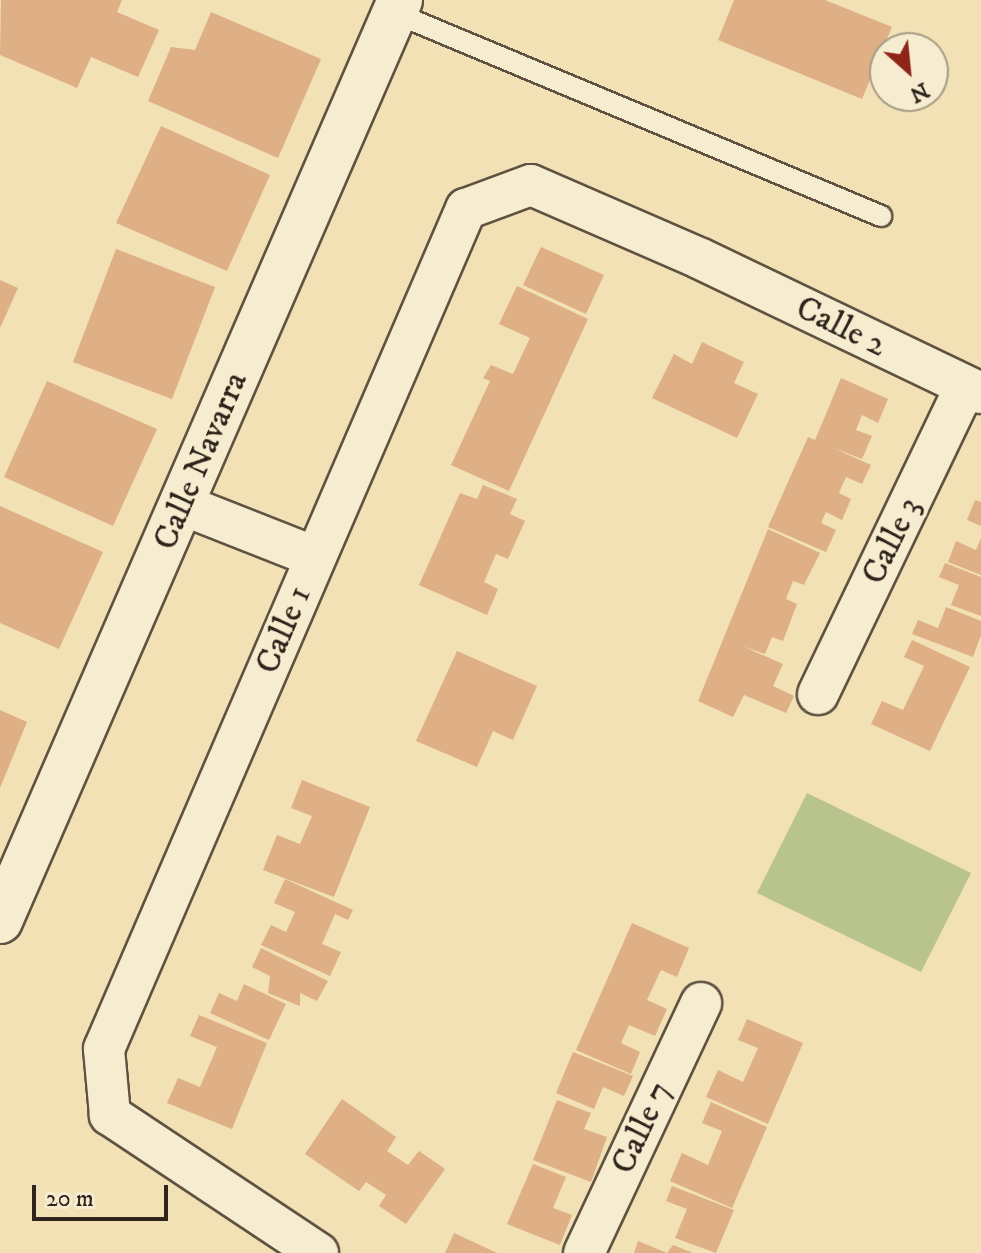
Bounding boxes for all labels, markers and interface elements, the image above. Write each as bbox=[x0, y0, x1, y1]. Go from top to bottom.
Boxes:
north arrow bbox=[869, 32, 949, 112]
text: N bbox=[905, 76, 933, 108]
street label: Calle 2 bbox=[789, 288, 893, 366]
street label: Calle Navarra bbox=[145, 366, 257, 556]
street label: Calle 3 bbox=[854, 491, 930, 591]
street label: Calle 1 bbox=[247, 580, 321, 680]
street label: Calle 7 bbox=[603, 1076, 681, 1180]
scale bar bbox=[36, 1169, 172, 1219]
text: 20 m bbox=[46, 1184, 94, 1214]

